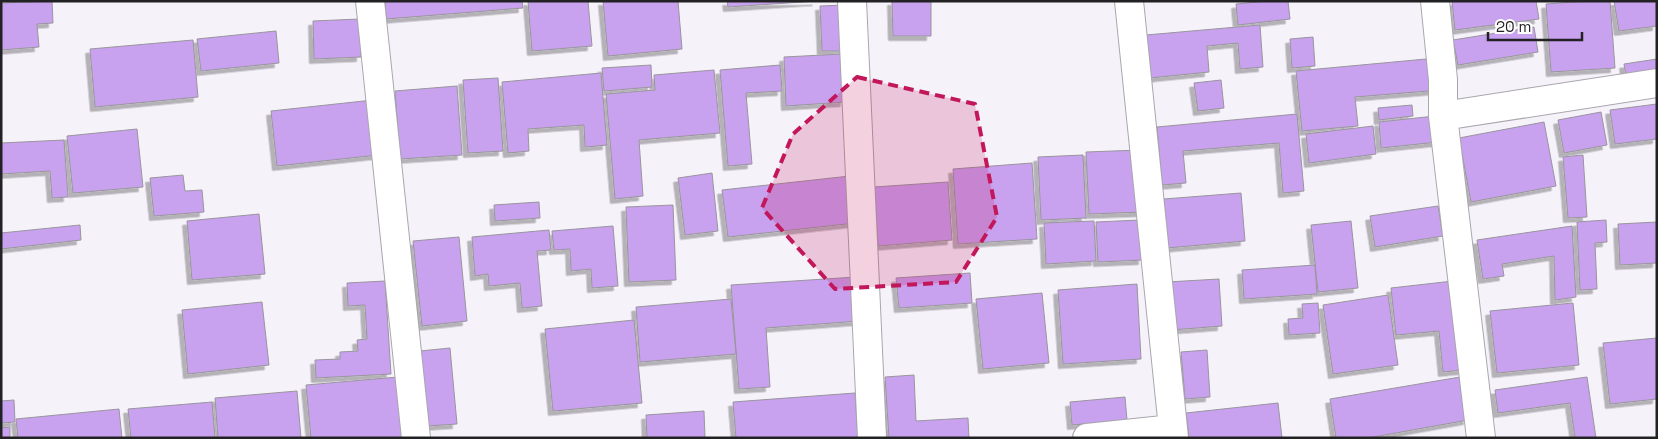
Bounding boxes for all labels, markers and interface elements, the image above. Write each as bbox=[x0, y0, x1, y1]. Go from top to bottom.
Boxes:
scale bar bbox=[1488, 10, 1582, 42]
text: 20 m bbox=[1496, 17, 1531, 36]

